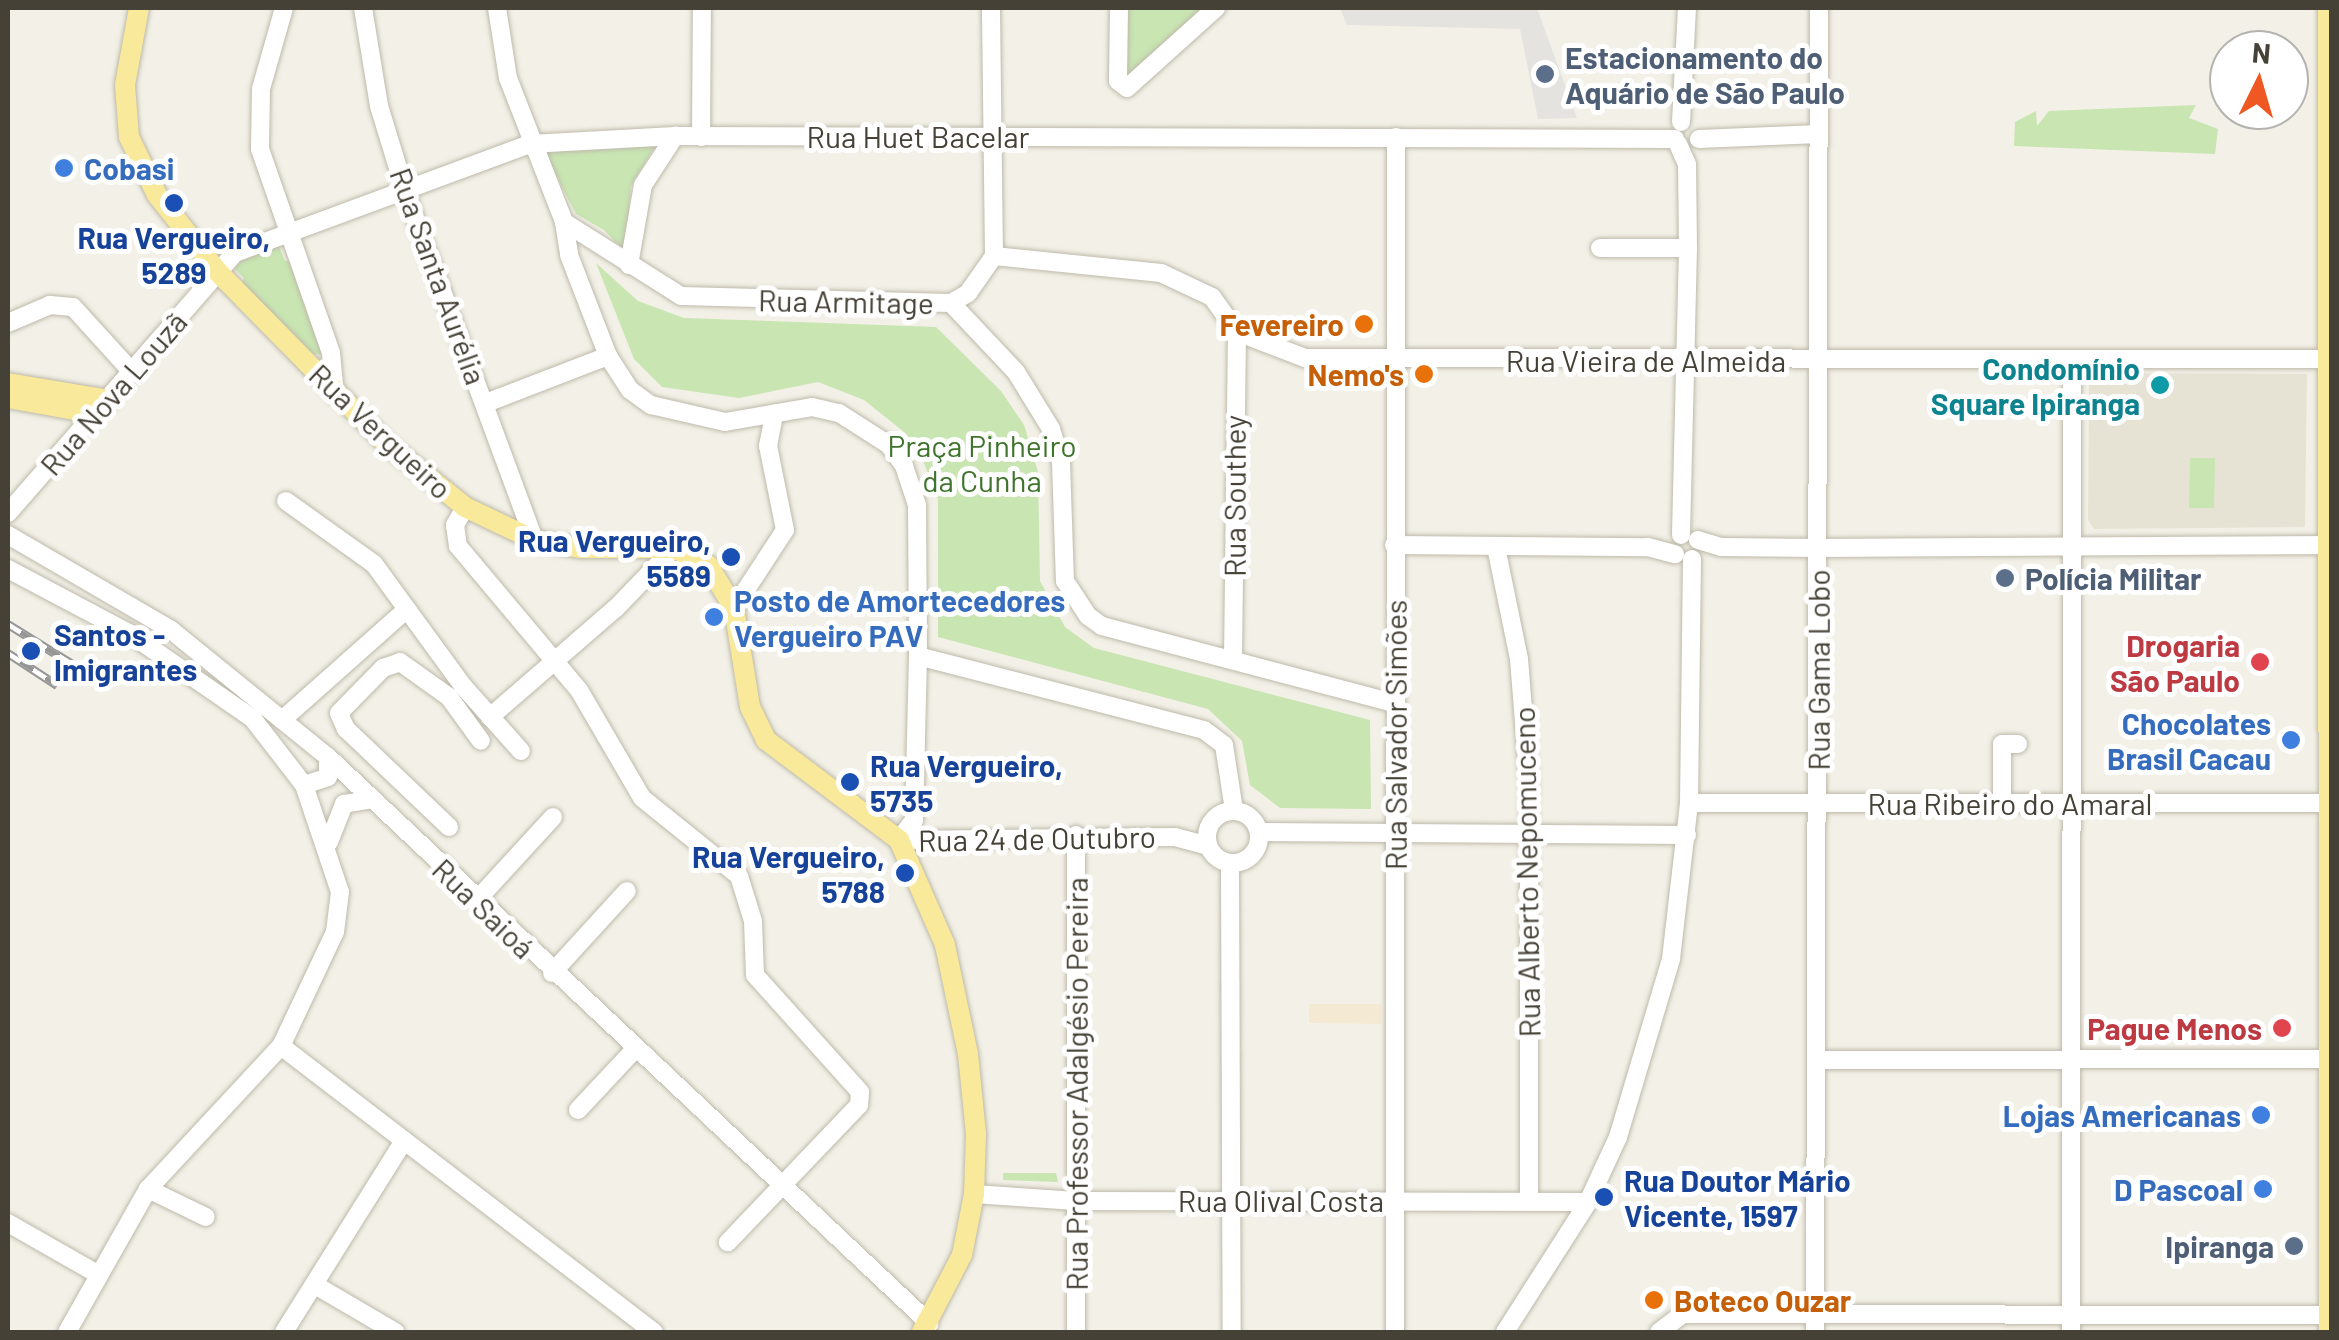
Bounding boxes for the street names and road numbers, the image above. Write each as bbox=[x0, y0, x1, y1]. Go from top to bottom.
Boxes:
street label: Rua Huet Bacelar bbox=[807, 118, 1029, 154]
street label: Rua Santa Aurélia bbox=[383, 163, 495, 389]
street label: Rua Armitage bbox=[758, 281, 934, 321]
street label: Rua Nova Louzã bbox=[32, 304, 194, 482]
street label: Rua Vieira de Almeida bbox=[1506, 342, 1786, 378]
street label: Rua Vergueiro bbox=[302, 356, 460, 506]
street label: Rua Southey bbox=[1216, 415, 1252, 577]
street label: Rua Gama Lobo bbox=[1800, 569, 1836, 771]
street label: Rua Salvador Simões bbox=[1377, 600, 1413, 870]
street label: Rua Alberto Nepomuceno bbox=[1505, 706, 1547, 1038]
street label: Rua Ribeiro do Amaral bbox=[1868, 785, 2152, 821]
street label: Rua 24 de Outubro bbox=[918, 818, 1156, 858]
street label: Rua Saioá bbox=[426, 851, 542, 965]
street label: Rua Professor Adalgésio Pereira bbox=[1058, 877, 1094, 1291]
street label: Rua Olival Costa bbox=[1178, 1182, 1384, 1218]

